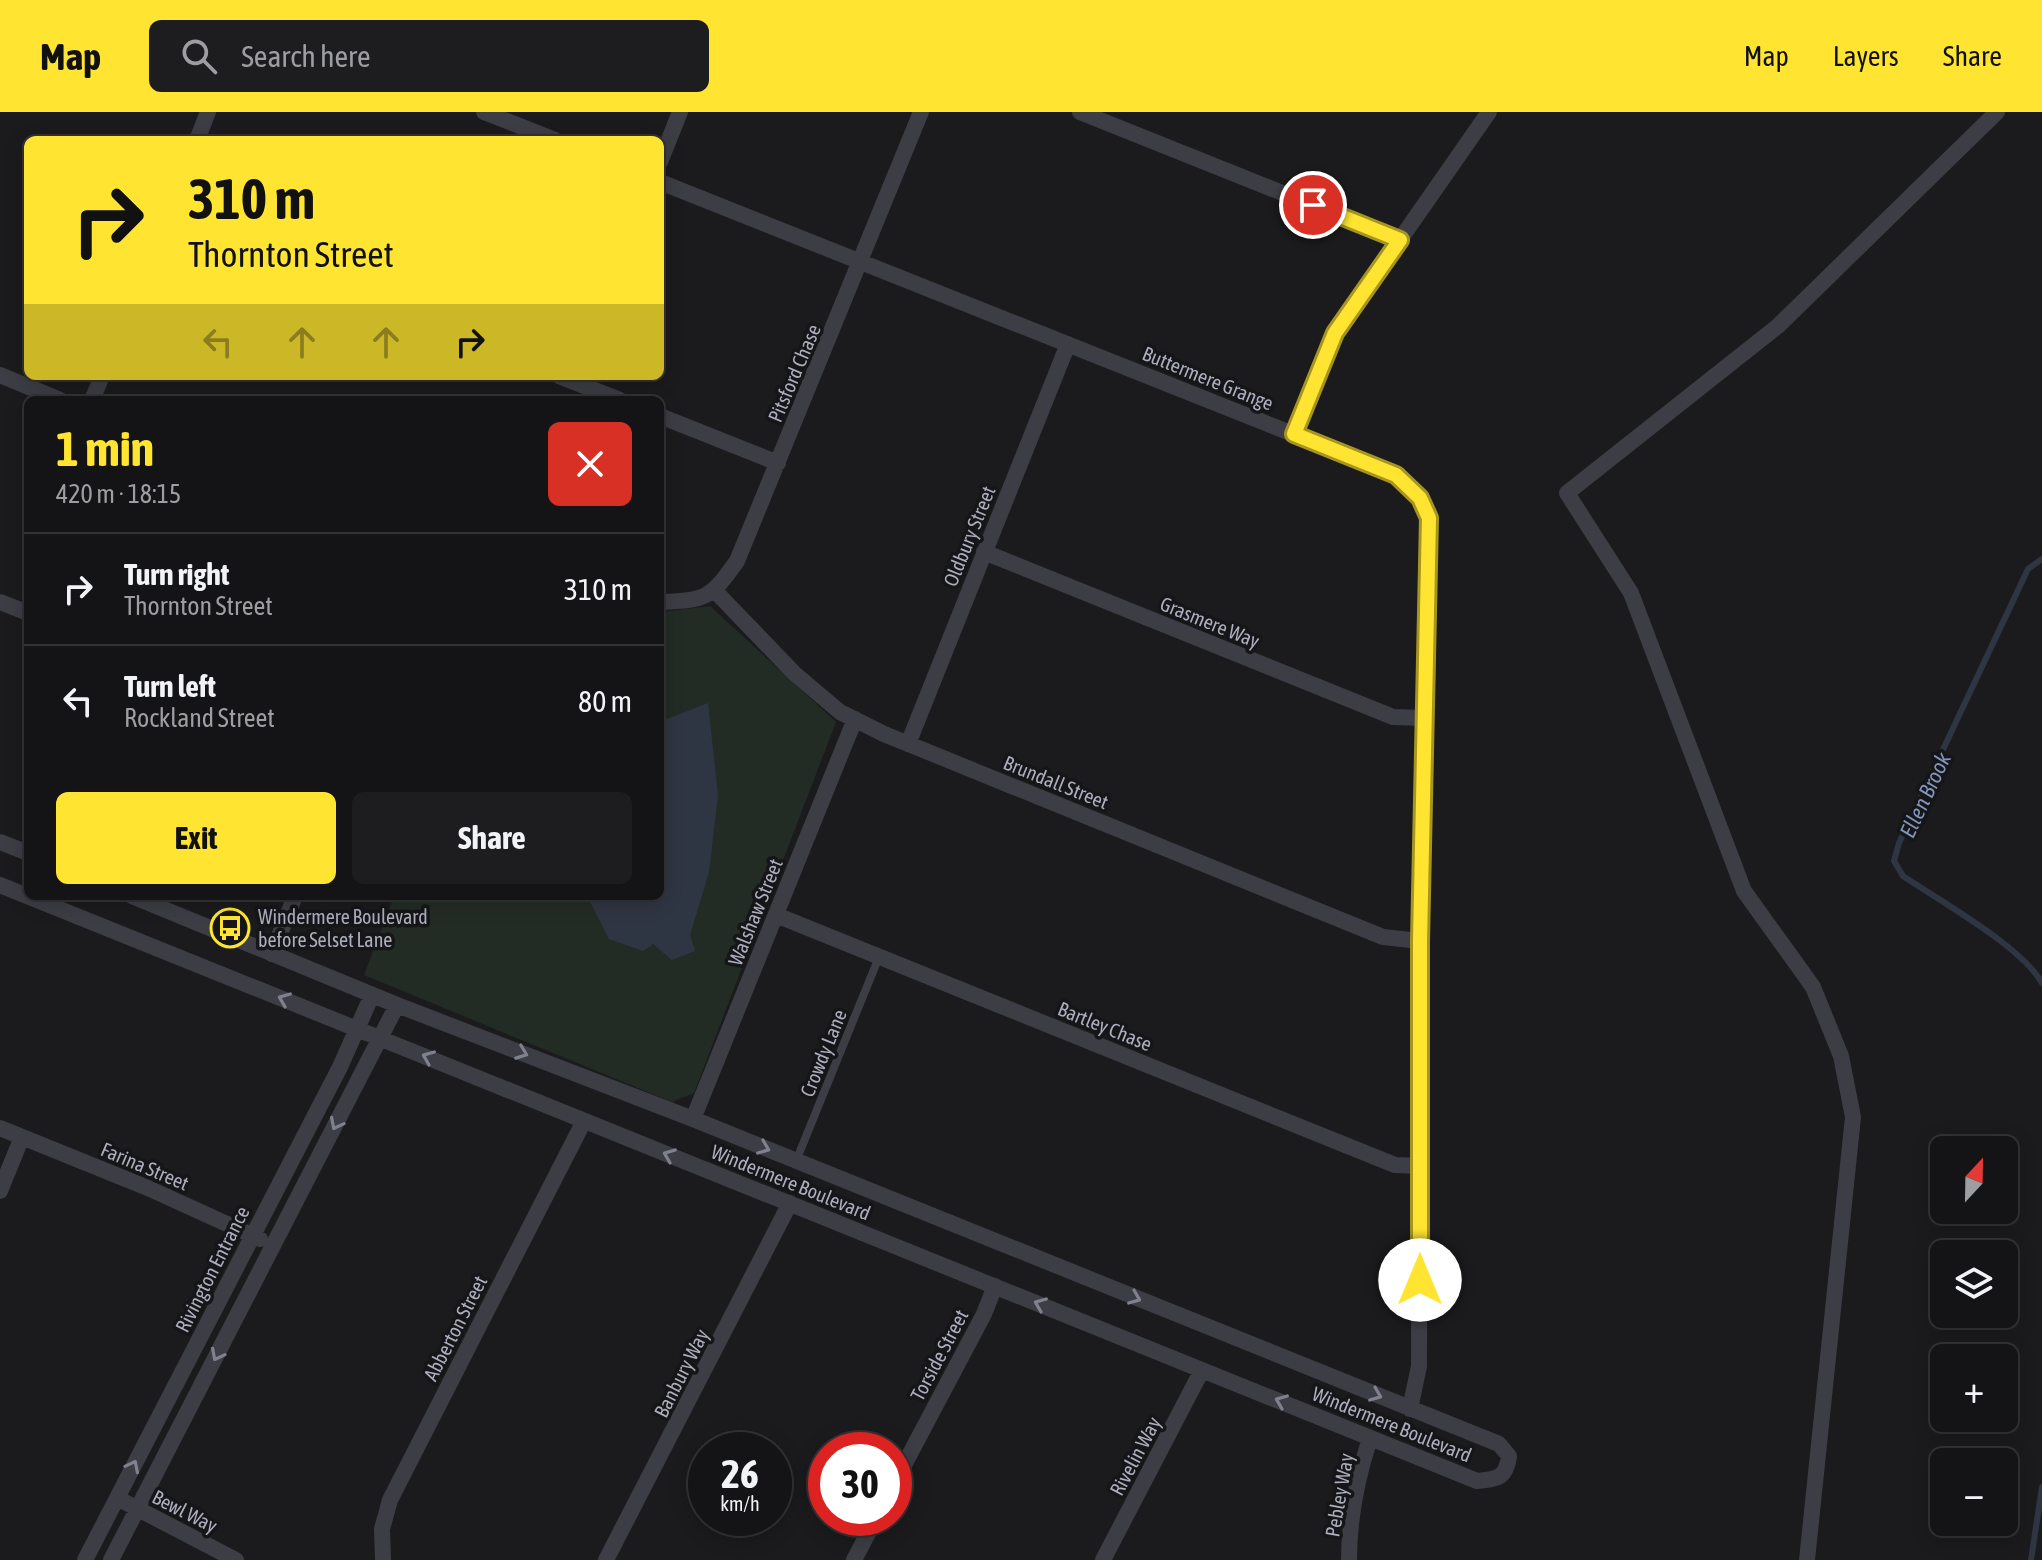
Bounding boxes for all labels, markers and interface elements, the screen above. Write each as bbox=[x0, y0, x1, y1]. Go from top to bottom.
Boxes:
search box bbox=[149, 20, 709, 92]
icon: search bbox=[177, 34, 221, 78]
text: Map bbox=[40, 35, 101, 78]
text: Search here bbox=[241, 39, 371, 73]
text: Map bbox=[1744, 40, 1789, 72]
text: Layers bbox=[1833, 40, 1899, 72]
text: Share bbox=[1943, 40, 2002, 72]
text: 310 m bbox=[188, 167, 315, 231]
icon: right bbox=[56, 168, 160, 272]
pin bbox=[1279, 171, 1347, 239]
icon: arrive bbox=[1291, 183, 1335, 227]
text: Thornton Street bbox=[188, 233, 394, 275]
icon: left bbox=[196, 320, 240, 364]
icon: ahead bbox=[280, 320, 324, 364]
icon: ahead bbox=[364, 320, 408, 364]
icon: right bbox=[448, 320, 492, 364]
street label: Pitsford Chase bbox=[763, 321, 825, 425]
street label: Buttermere Grange bbox=[1139, 341, 1277, 415]
text: 1 min bbox=[56, 421, 154, 476]
button: close bbox=[548, 422, 632, 506]
text: 420 m · 18:15 bbox=[56, 479, 181, 509]
street label: Oldbury Street bbox=[938, 482, 1000, 590]
text: Turn right bbox=[124, 557, 230, 591]
icon: right bbox=[56, 567, 100, 611]
text: 310 m bbox=[564, 572, 632, 606]
text: Thornton Street bbox=[124, 591, 273, 621]
street label: Grasmere Way bbox=[1157, 592, 1263, 652]
text: Turn left bbox=[124, 669, 216, 703]
icon: left bbox=[56, 679, 100, 723]
text: 80 m bbox=[578, 684, 632, 718]
text: Rockland Street bbox=[124, 703, 275, 733]
water label: Ellen Brook bbox=[1894, 748, 1956, 842]
street label: Brundall Street bbox=[1000, 751, 1112, 813]
button: Exit bbox=[56, 792, 336, 884]
button: Share bbox=[352, 792, 632, 884]
street label: Walshaw Street bbox=[723, 855, 787, 969]
place label: Windermere Boulevard before Selset Lane bbox=[258, 905, 428, 951]
bus stop icon: Windermere Boulevard before Selset Lane bbox=[209, 907, 251, 949]
one-way arrow bbox=[278, 993, 292, 1009]
street label: Bartley Chase bbox=[1055, 997, 1155, 1055]
street label: Crowdy Lane bbox=[795, 1006, 851, 1100]
one-way arrow bbox=[514, 1043, 528, 1060]
one-way arrow bbox=[422, 1051, 436, 1067]
one-way arrow bbox=[331, 1116, 346, 1131]
north arrow bbox=[1930, 1136, 2018, 1224]
map controls bbox=[1930, 1136, 2018, 1536]
street label: Farina Street bbox=[98, 1137, 193, 1195]
one-way arrow bbox=[756, 1138, 770, 1155]
street label: Windermere Boulevard bbox=[708, 1140, 874, 1224]
one-way arrow bbox=[663, 1148, 677, 1164]
street label: Rivington Entrance bbox=[170, 1202, 254, 1336]
position arrow bbox=[1378, 1238, 1462, 1322]
button: layers bbox=[1930, 1240, 2018, 1328]
street label: Abberton Street bbox=[419, 1271, 491, 1384]
one-way arrow bbox=[1127, 1288, 1141, 1304]
one-way arrow bbox=[1034, 1297, 1048, 1314]
street label: Torside Street bbox=[905, 1305, 973, 1404]
street label: Banbury Way bbox=[649, 1325, 713, 1421]
button: + bbox=[1930, 1344, 2018, 1432]
one-way arrow bbox=[211, 1347, 226, 1361]
street label: Windermere Boulevard bbox=[1309, 1382, 1475, 1466]
one-way arrow bbox=[1368, 1385, 1382, 1402]
one-way arrow bbox=[1275, 1395, 1289, 1411]
street label: Rivelin Way bbox=[1105, 1413, 1165, 1499]
speed limit sign: 30 bbox=[808, 1432, 912, 1536]
button: − bbox=[1930, 1448, 2018, 1536]
text: 26 bbox=[721, 1451, 759, 1496]
street label: Pebley Way bbox=[1320, 1451, 1358, 1539]
one-way arrow bbox=[124, 1459, 139, 1474]
street label: Bewl Way bbox=[149, 1485, 221, 1537]
text: km/h bbox=[720, 1492, 760, 1515]

